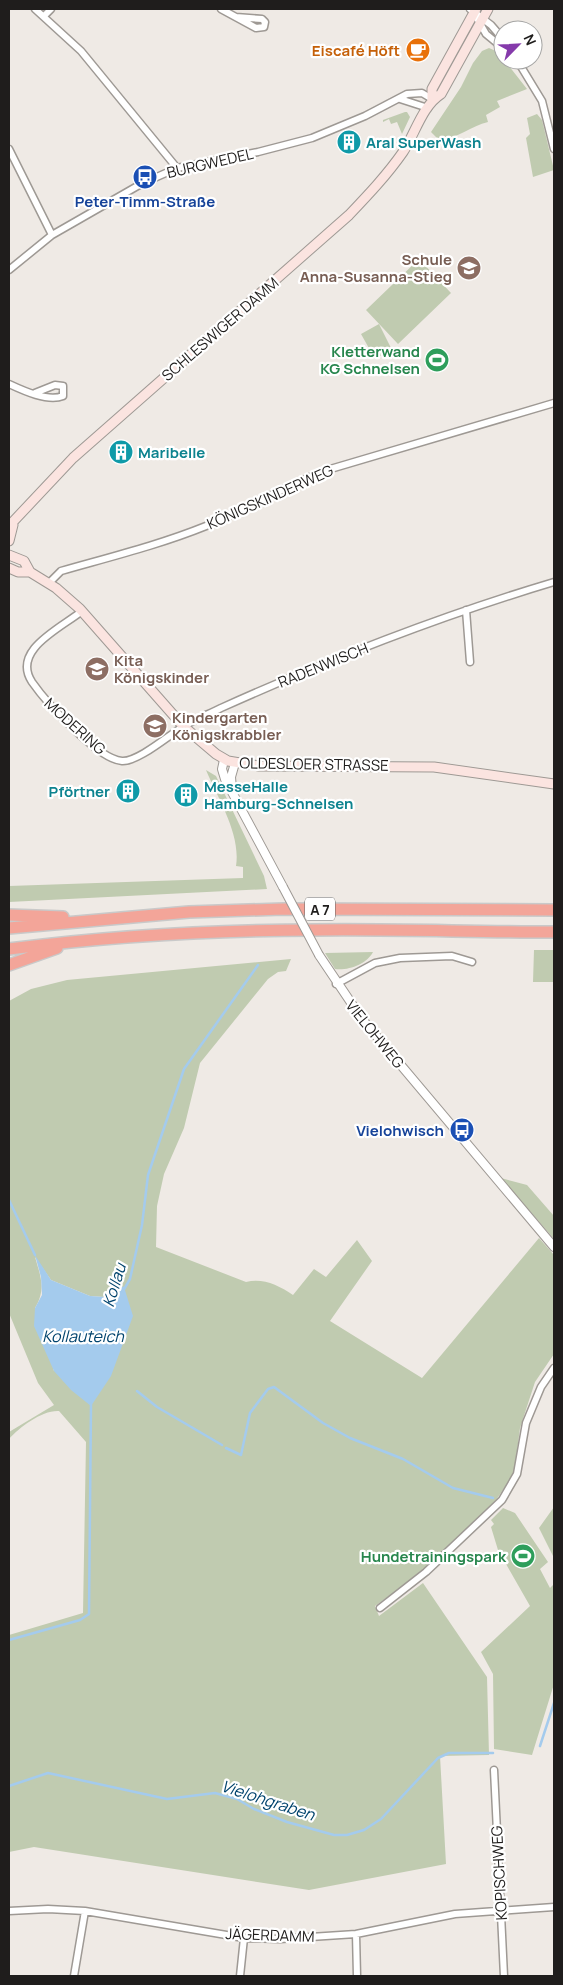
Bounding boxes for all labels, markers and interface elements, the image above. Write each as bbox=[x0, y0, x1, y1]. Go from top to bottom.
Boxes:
north arrow bbox=[493, 20, 543, 70]
text: N bbox=[520, 31, 541, 48]
cafe icon: Eiscafé Höft bbox=[405, 37, 431, 63]
place label: Eiscafé Höft bbox=[312, 40, 400, 61]
building icon: Aral SuperWash bbox=[336, 129, 362, 155]
place label: Aral SuperWash bbox=[366, 132, 481, 153]
street label: BURGWEDEL bbox=[165, 143, 256, 183]
bus stop icon: Peter-Timm-Straße bbox=[132, 164, 158, 190]
place label: Peter-Timm-Straße bbox=[75, 191, 215, 212]
place label: Schule Anna-Susanna-Stieg bbox=[300, 249, 452, 287]
school or university icon: Schule Anna-Susanna-Stieg bbox=[456, 255, 482, 281]
street label: SCHLESWIGER DAMM bbox=[157, 272, 283, 386]
place label: Kletterwand KG Schnelsen bbox=[320, 341, 420, 379]
sports icon: Kletterwand KG Schnelsen bbox=[424, 347, 450, 373]
building icon: Maribelle bbox=[108, 439, 134, 465]
place label: Maribelle bbox=[138, 442, 205, 463]
street label: KÖNIGSKINDERWEG bbox=[203, 460, 337, 534]
street label: RADENWISCH bbox=[275, 637, 371, 693]
place label: Kita Königskinder bbox=[114, 650, 209, 688]
school or university icon: Kita Königskinder bbox=[84, 656, 110, 682]
street label: MODERING bbox=[40, 693, 111, 759]
place label: Kindergarten Königskrabbler bbox=[172, 707, 282, 745]
school or university icon: Kindergarten Königskrabbler bbox=[142, 713, 168, 739]
street label: OLDESLOER STRASSE bbox=[239, 752, 389, 776]
place label: MesseHalle Hamburg-Schnelsen bbox=[204, 776, 353, 814]
building icon: Pförtner bbox=[115, 778, 141, 804]
place label: Pförtner bbox=[48, 781, 110, 802]
building icon: MesseHalle Hamburg-Schnelsen bbox=[173, 782, 199, 808]
road number: A 7 bbox=[305, 898, 335, 921]
street label: VIELOHWEG bbox=[341, 995, 409, 1073]
bus stop icon: Vielohwisch bbox=[449, 1117, 475, 1143]
place label: Vielohwisch bbox=[356, 1120, 444, 1141]
water label: Kollau bbox=[97, 1259, 131, 1309]
water label: Kollauteich bbox=[42, 1325, 124, 1347]
sports icon: Hundetrainingspark bbox=[510, 1543, 536, 1569]
place label: Hundetrainingspark bbox=[361, 1546, 507, 1567]
water label: Vielohgraben bbox=[218, 1775, 318, 1826]
street label: KOPISCHWEG bbox=[486, 1825, 512, 1921]
street label: JÄGERDAMM bbox=[225, 1923, 315, 1947]

